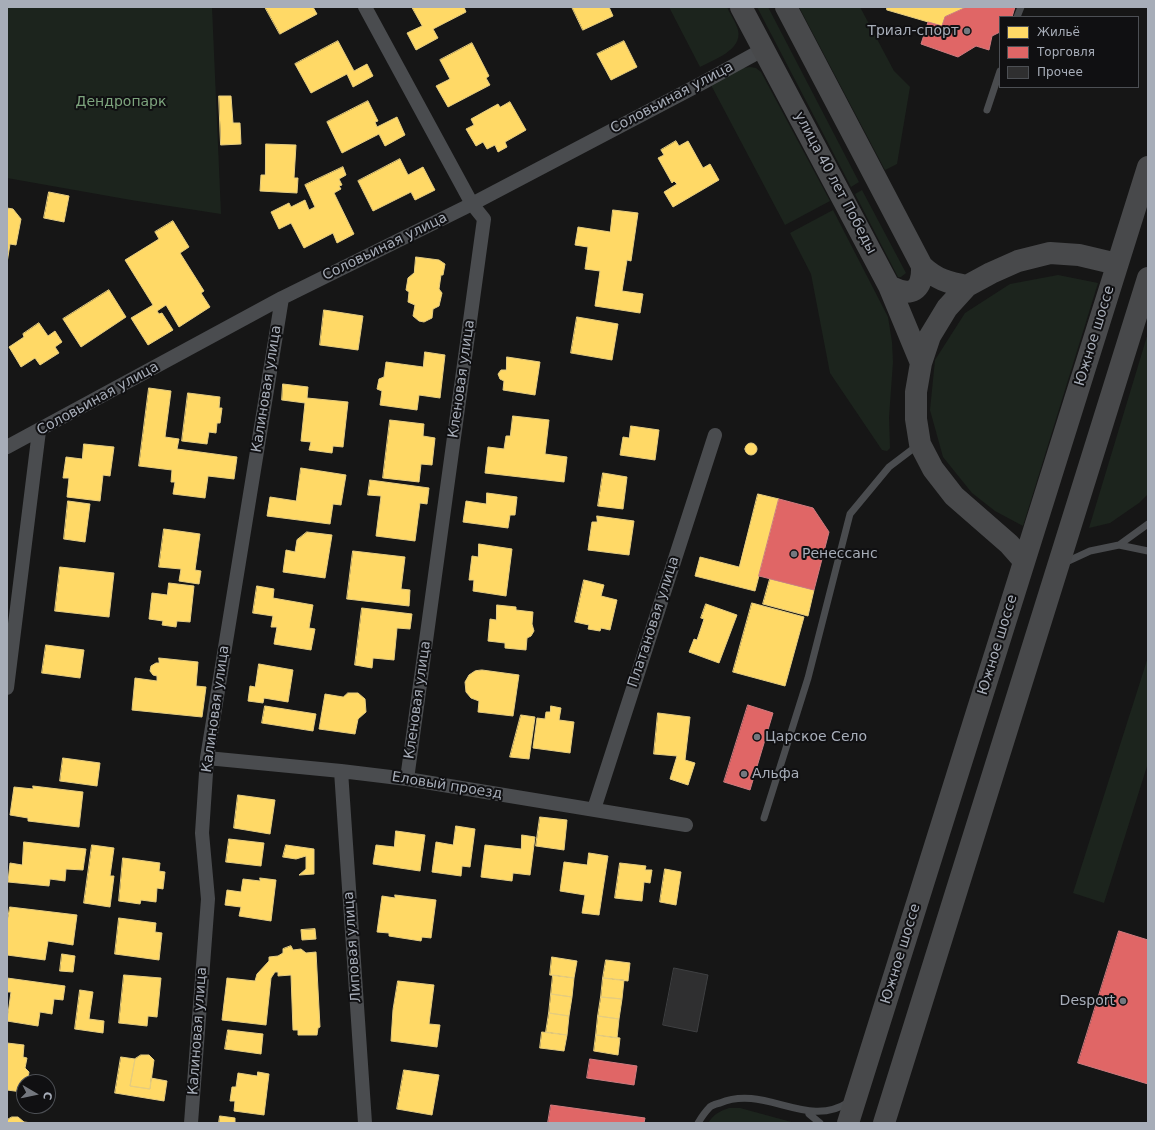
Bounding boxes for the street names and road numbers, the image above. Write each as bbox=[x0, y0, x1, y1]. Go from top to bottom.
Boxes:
street label: Соловьиная улица bbox=[608, 59, 736, 137]
street label: улица 40 лет Победы bbox=[790, 109, 880, 257]
street label: Соловьиная улица bbox=[320, 210, 450, 284]
street label: Южное шоссе bbox=[1072, 284, 1118, 388]
street label: Кленовая улица bbox=[445, 319, 479, 439]
street label: Калиновая улица bbox=[249, 324, 285, 454]
street label: Соловьиная улица bbox=[34, 359, 162, 439]
street label: Платановая улица bbox=[625, 554, 683, 690]
street label: Южное шоссе bbox=[975, 593, 1021, 697]
street label: Кленовая улица bbox=[401, 640, 435, 760]
street label: Калиновая улица bbox=[199, 644, 233, 774]
street label: Еловый проезд bbox=[391, 769, 503, 803]
street label: Липовая улица bbox=[341, 891, 365, 1003]
street label: Южное шоссе bbox=[878, 902, 924, 1006]
street label: Калиновая улица bbox=[185, 966, 211, 1096]

